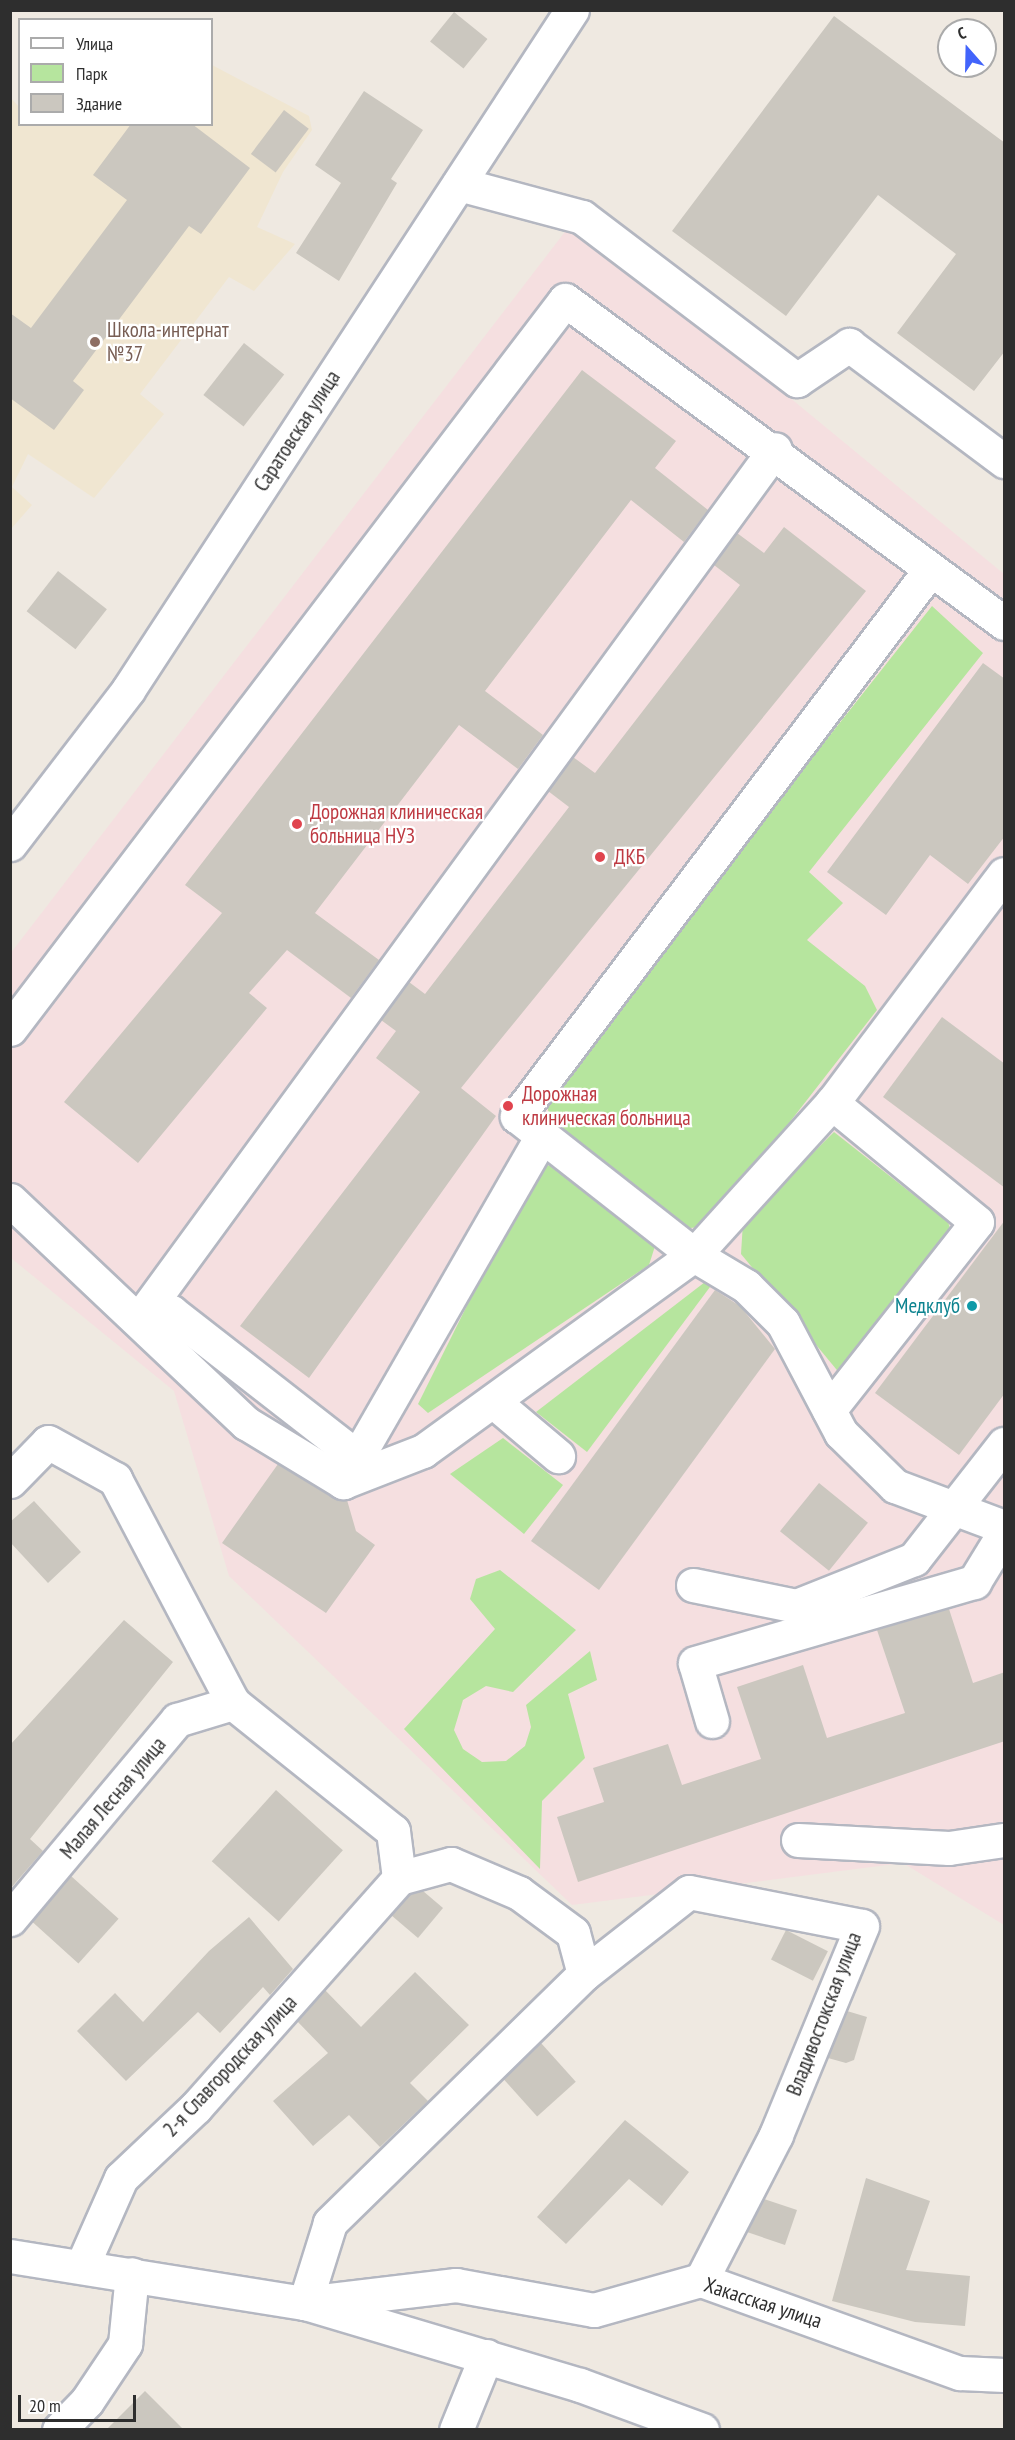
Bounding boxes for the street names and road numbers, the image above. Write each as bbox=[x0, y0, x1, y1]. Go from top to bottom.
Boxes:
street label: Саратовская улица bbox=[249, 366, 345, 496]
street label: Малая Лесная улица bbox=[55, 1732, 171, 1864]
street label: Владивостокская улица bbox=[781, 1929, 867, 2099]
street label: 2-я Славгородская улица bbox=[158, 1990, 302, 2142]
street label: Хакасская улица bbox=[701, 2272, 825, 2334]

